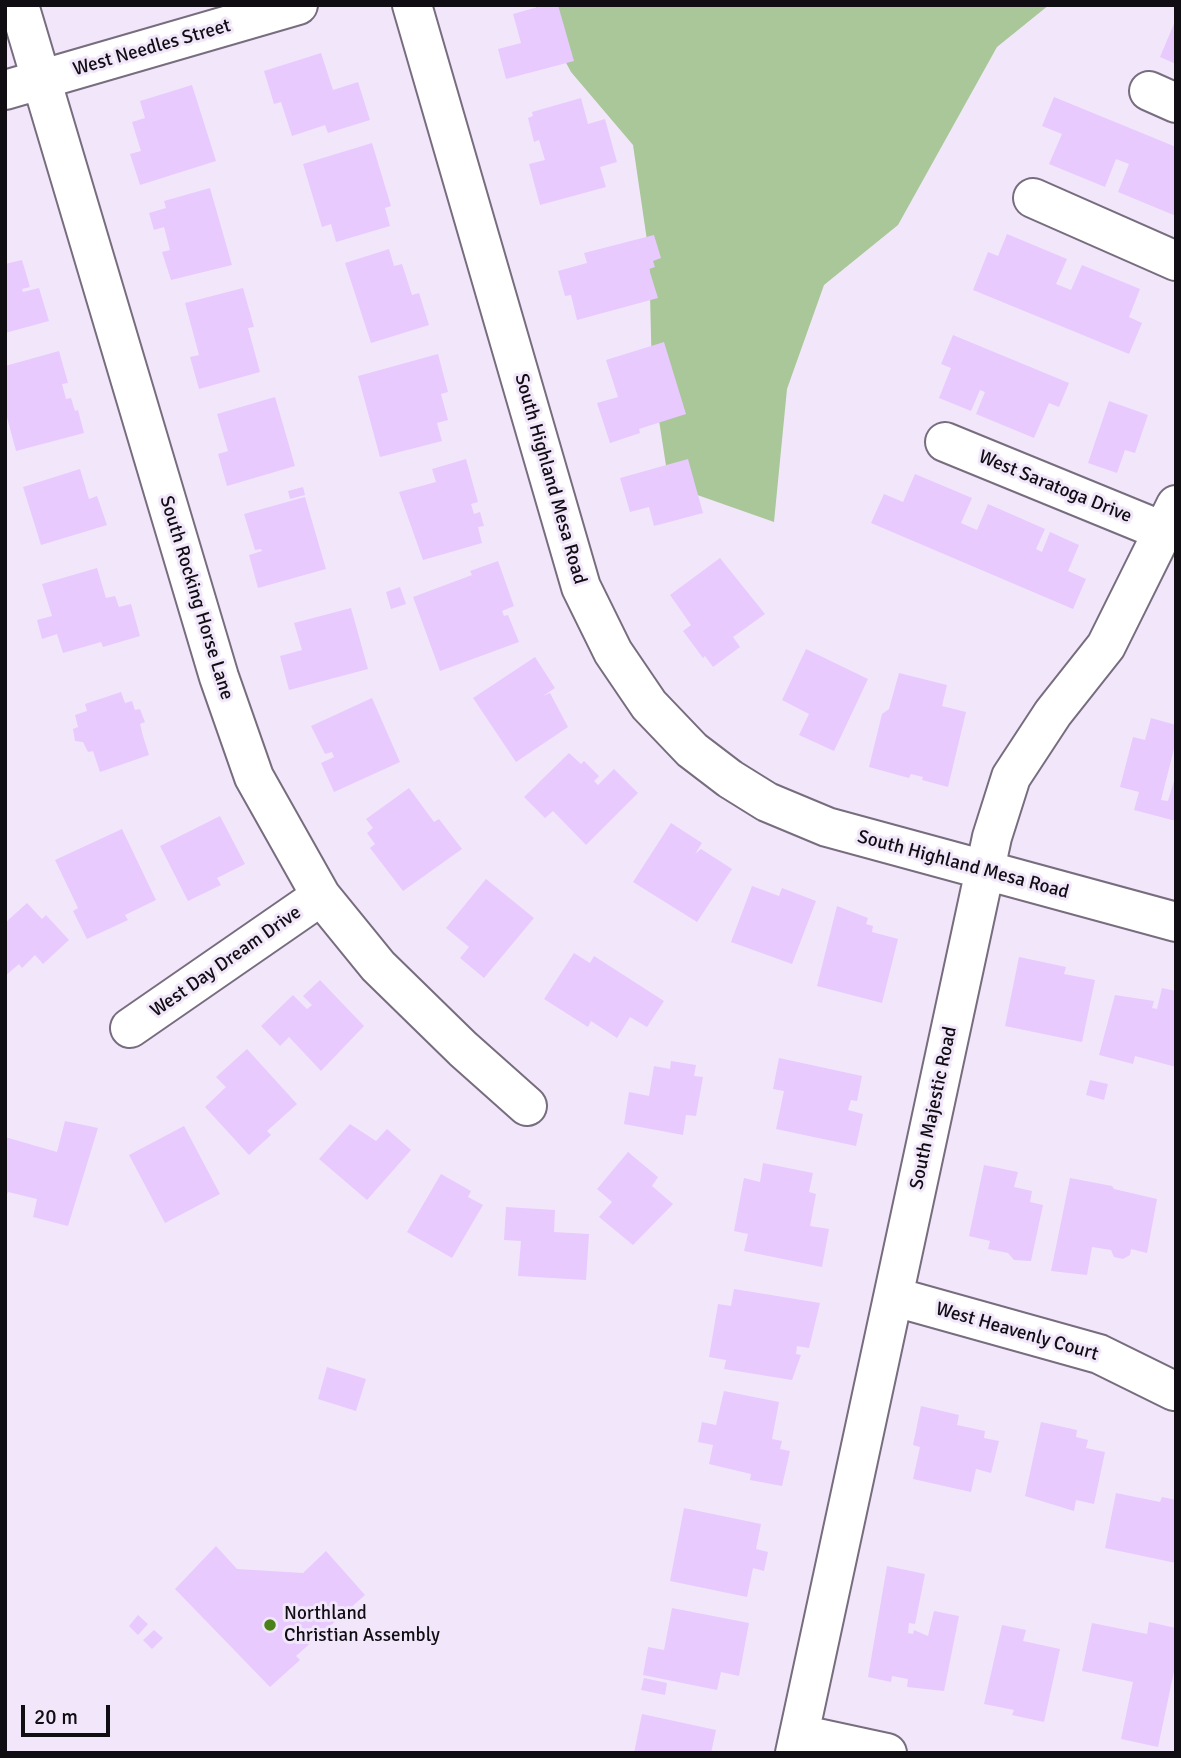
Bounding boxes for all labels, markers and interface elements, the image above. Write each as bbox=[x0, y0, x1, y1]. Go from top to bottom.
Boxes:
street label: West Needles Street bbox=[71, 15, 233, 81]
street label: South Highland Mesa Road bbox=[509, 371, 591, 587]
street label: West Saratoga Drive bbox=[975, 446, 1135, 528]
street label: South Rocking Horse Lane bbox=[154, 493, 238, 703]
street label: South Highland Mesa Road bbox=[855, 826, 1071, 904]
street label: West Day Dream Drive bbox=[146, 901, 306, 1023]
street label: South Majestic Road bbox=[906, 1025, 962, 1191]
street label: West Heavenly Court bbox=[933, 1298, 1101, 1366]
place label: Northland Christian Assembly bbox=[284, 1603, 440, 1647]
marker: Northland Christian Assembly bbox=[262, 1617, 278, 1633]
scale bar bbox=[24, 1692, 114, 1736]
text: 20 m bbox=[34, 1704, 78, 1730]

